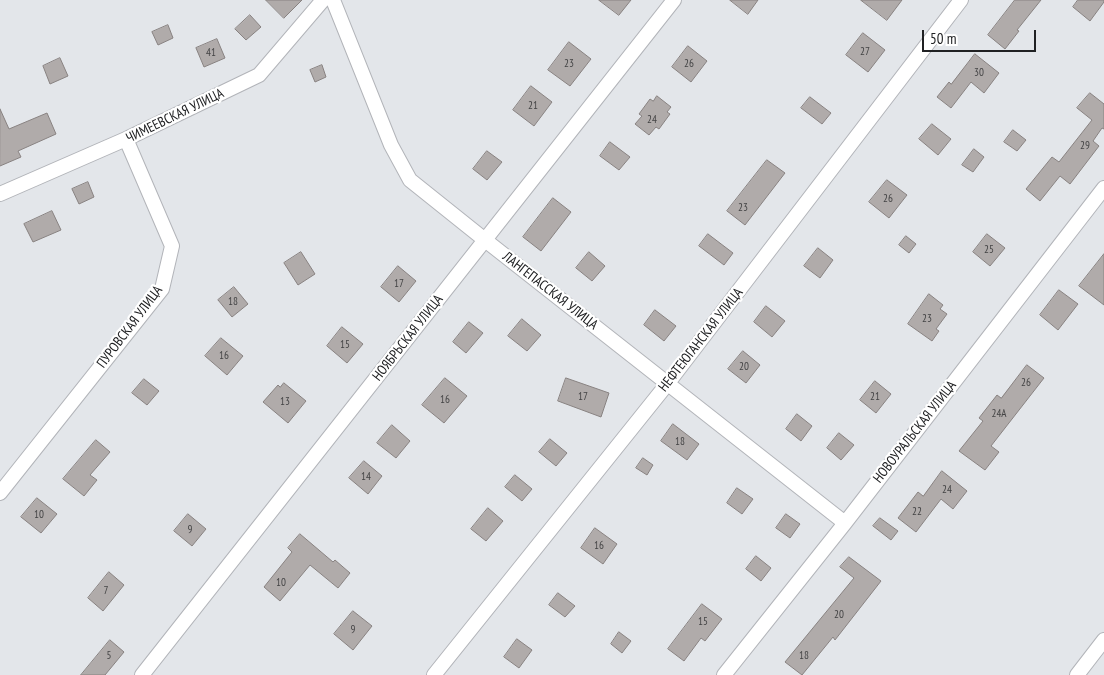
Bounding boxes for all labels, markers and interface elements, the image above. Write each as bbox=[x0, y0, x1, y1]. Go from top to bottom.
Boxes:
scale bar bbox=[924, 20, 1038, 52]
text: 50 m bbox=[930, 29, 956, 48]
house number: 27 bbox=[860, 45, 870, 59]
house number: 41 bbox=[206, 46, 216, 60]
house number: 23 bbox=[564, 57, 574, 71]
house number: 26 bbox=[684, 57, 694, 71]
house number: 30 bbox=[974, 66, 984, 80]
street label: ЧИМЕЕВСКАЯ УЛИЦА bbox=[123, 85, 227, 147]
house number: 21 bbox=[528, 99, 538, 113]
house number: 24 bbox=[647, 113, 657, 127]
house number: 29 bbox=[1080, 139, 1090, 153]
house number: 26 bbox=[883, 192, 893, 206]
house number: 23 bbox=[738, 201, 748, 215]
house number: 25 bbox=[984, 243, 994, 257]
street label: ЛАНГЕПАССКАЯ УЛИЦА bbox=[499, 249, 601, 333]
house number: 17 bbox=[394, 277, 404, 291]
street label: ПУРОВСКАЯ УЛИЦА bbox=[94, 283, 166, 371]
street label: НЕФТЕЮГАНСКАЯ УЛИЦА bbox=[655, 285, 747, 395]
street label: НОЯБРЬСКАЯ УЛИЦА bbox=[369, 292, 447, 384]
house number: 18 bbox=[228, 295, 238, 309]
house number: 23 bbox=[922, 312, 932, 326]
house number: 15 bbox=[340, 338, 350, 352]
house number: 16 bbox=[219, 349, 229, 363]
house number: 20 bbox=[739, 360, 749, 374]
house number: 26 bbox=[1021, 376, 1031, 390]
street label: НОВОУРАЛЬСКАЯ УЛИЦА bbox=[870, 378, 960, 486]
house number: 17 bbox=[578, 390, 588, 404]
house number: 21 bbox=[870, 390, 880, 404]
house number: 16 bbox=[440, 393, 450, 407]
house number: 13 bbox=[280, 395, 290, 409]
house number: 24А bbox=[991, 407, 1007, 421]
house number: 18 bbox=[675, 435, 685, 449]
house number: 14 bbox=[361, 470, 371, 484]
house number: 24 bbox=[942, 483, 952, 497]
house number: 22 bbox=[912, 505, 922, 519]
house number: 10 bbox=[34, 508, 44, 522]
house number: 9 bbox=[188, 523, 192, 537]
house number: 16 bbox=[594, 539, 604, 553]
house number: 10 bbox=[276, 576, 286, 590]
house number: 7 bbox=[104, 584, 108, 598]
house number: 20 bbox=[834, 608, 844, 622]
house number: 15 bbox=[698, 615, 708, 629]
house number: 9 bbox=[351, 623, 355, 637]
house number: 5 bbox=[107, 649, 111, 663]
house number: 18 bbox=[799, 649, 809, 663]

